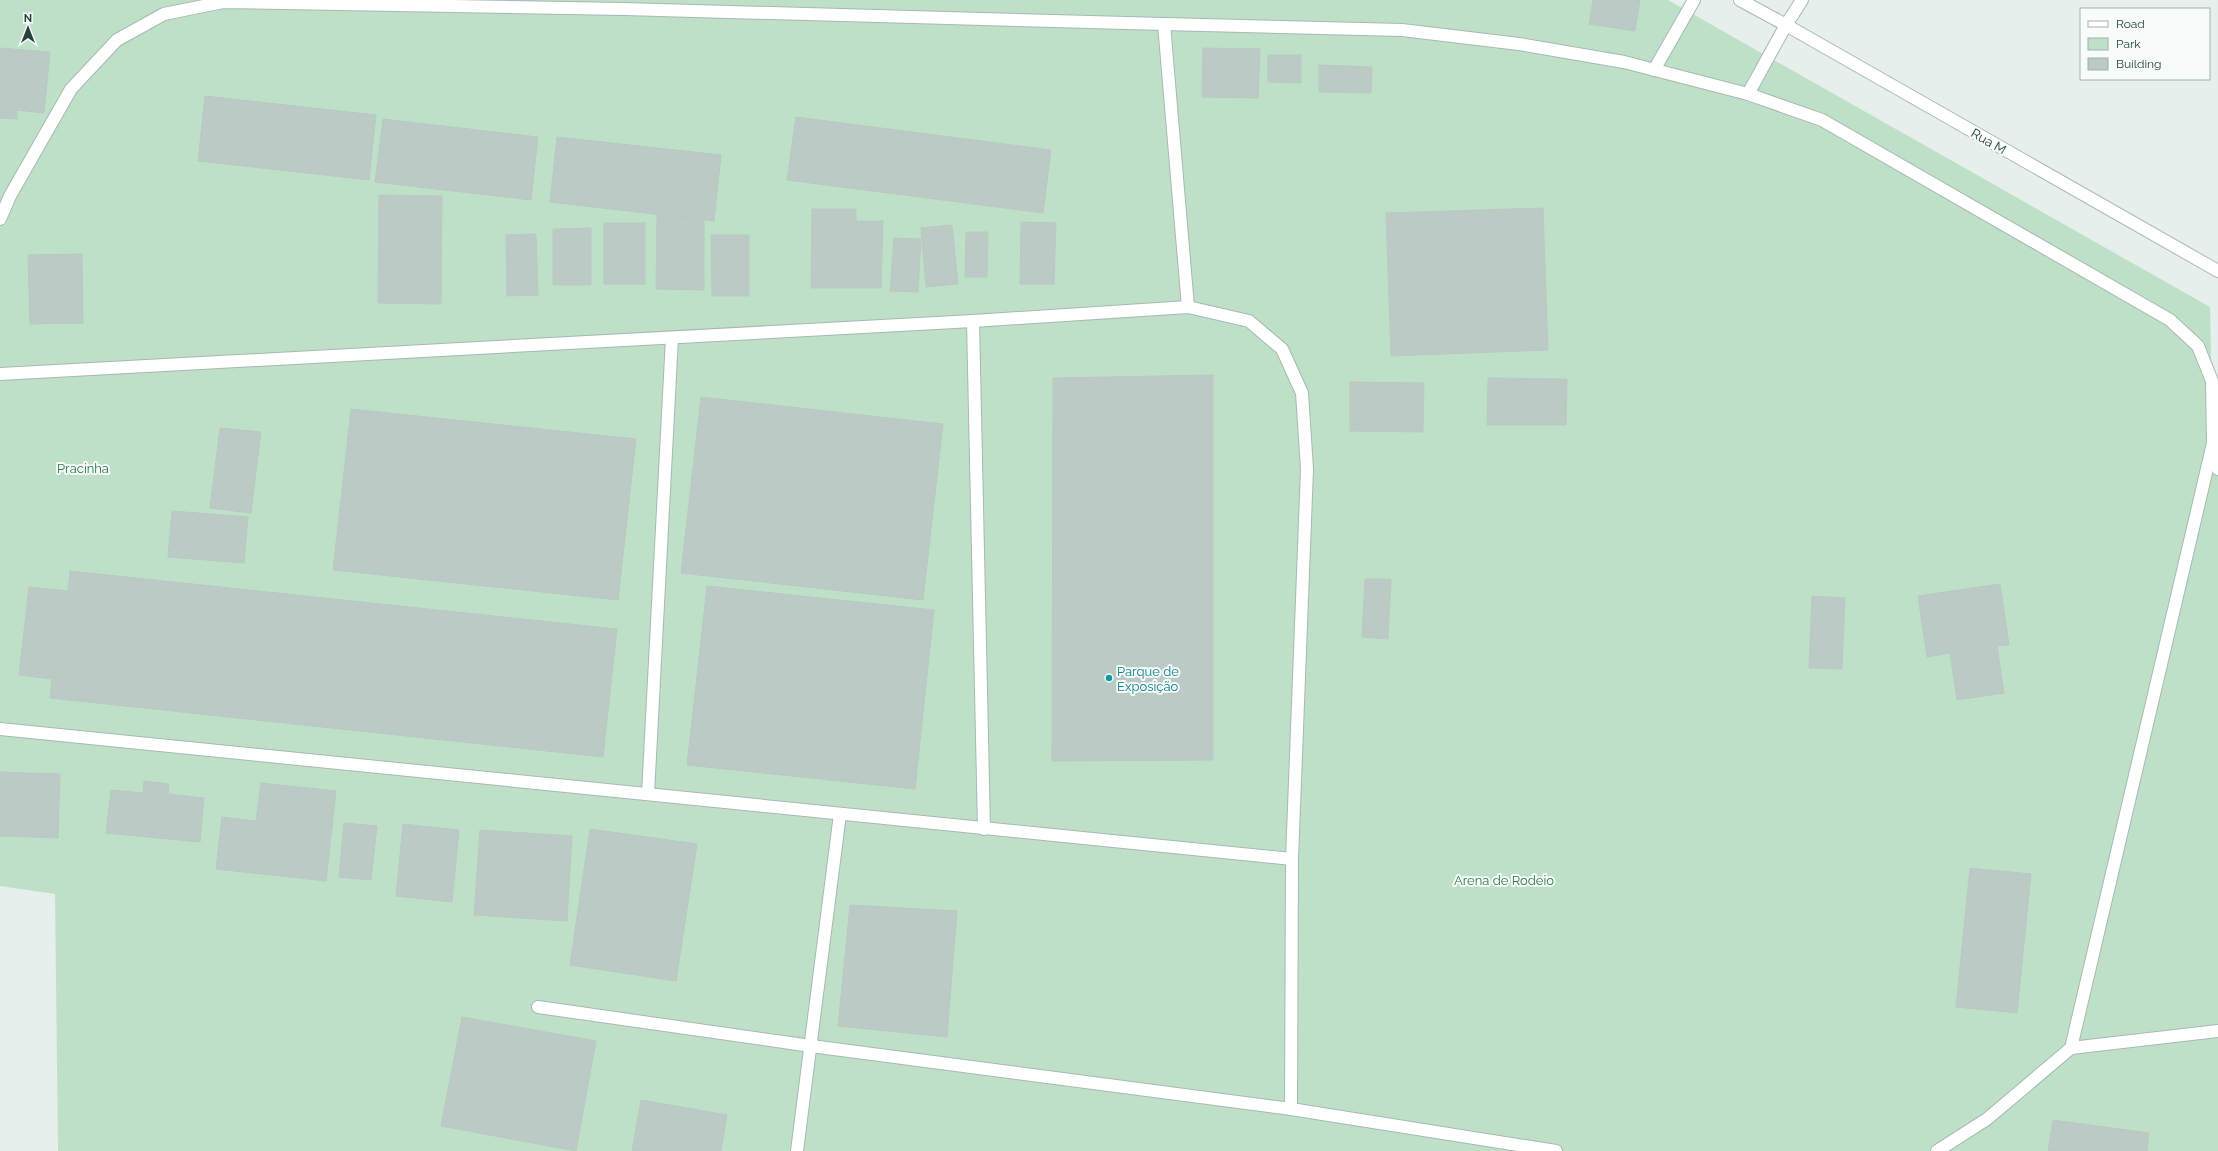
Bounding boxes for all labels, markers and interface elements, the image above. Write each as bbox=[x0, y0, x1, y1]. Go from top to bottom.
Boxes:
north arrow bbox=[8, 8, 48, 48]
legend bbox=[2080, 8, 2210, 80]
text: N bbox=[24, 12, 32, 25]
text: Road bbox=[2116, 17, 2145, 31]
text: Park bbox=[2116, 37, 2141, 51]
text: Building bbox=[2116, 57, 2162, 71]
street label: Rua M bbox=[1969, 125, 2009, 157]
park label: Pracinha bbox=[57, 461, 109, 476]
place label: Parque de Exposição bbox=[1117, 664, 1179, 694]
marker: Parque de Exposição bbox=[1104, 673, 1114, 683]
park label: Arena de Rodeio bbox=[1454, 873, 1554, 888]

